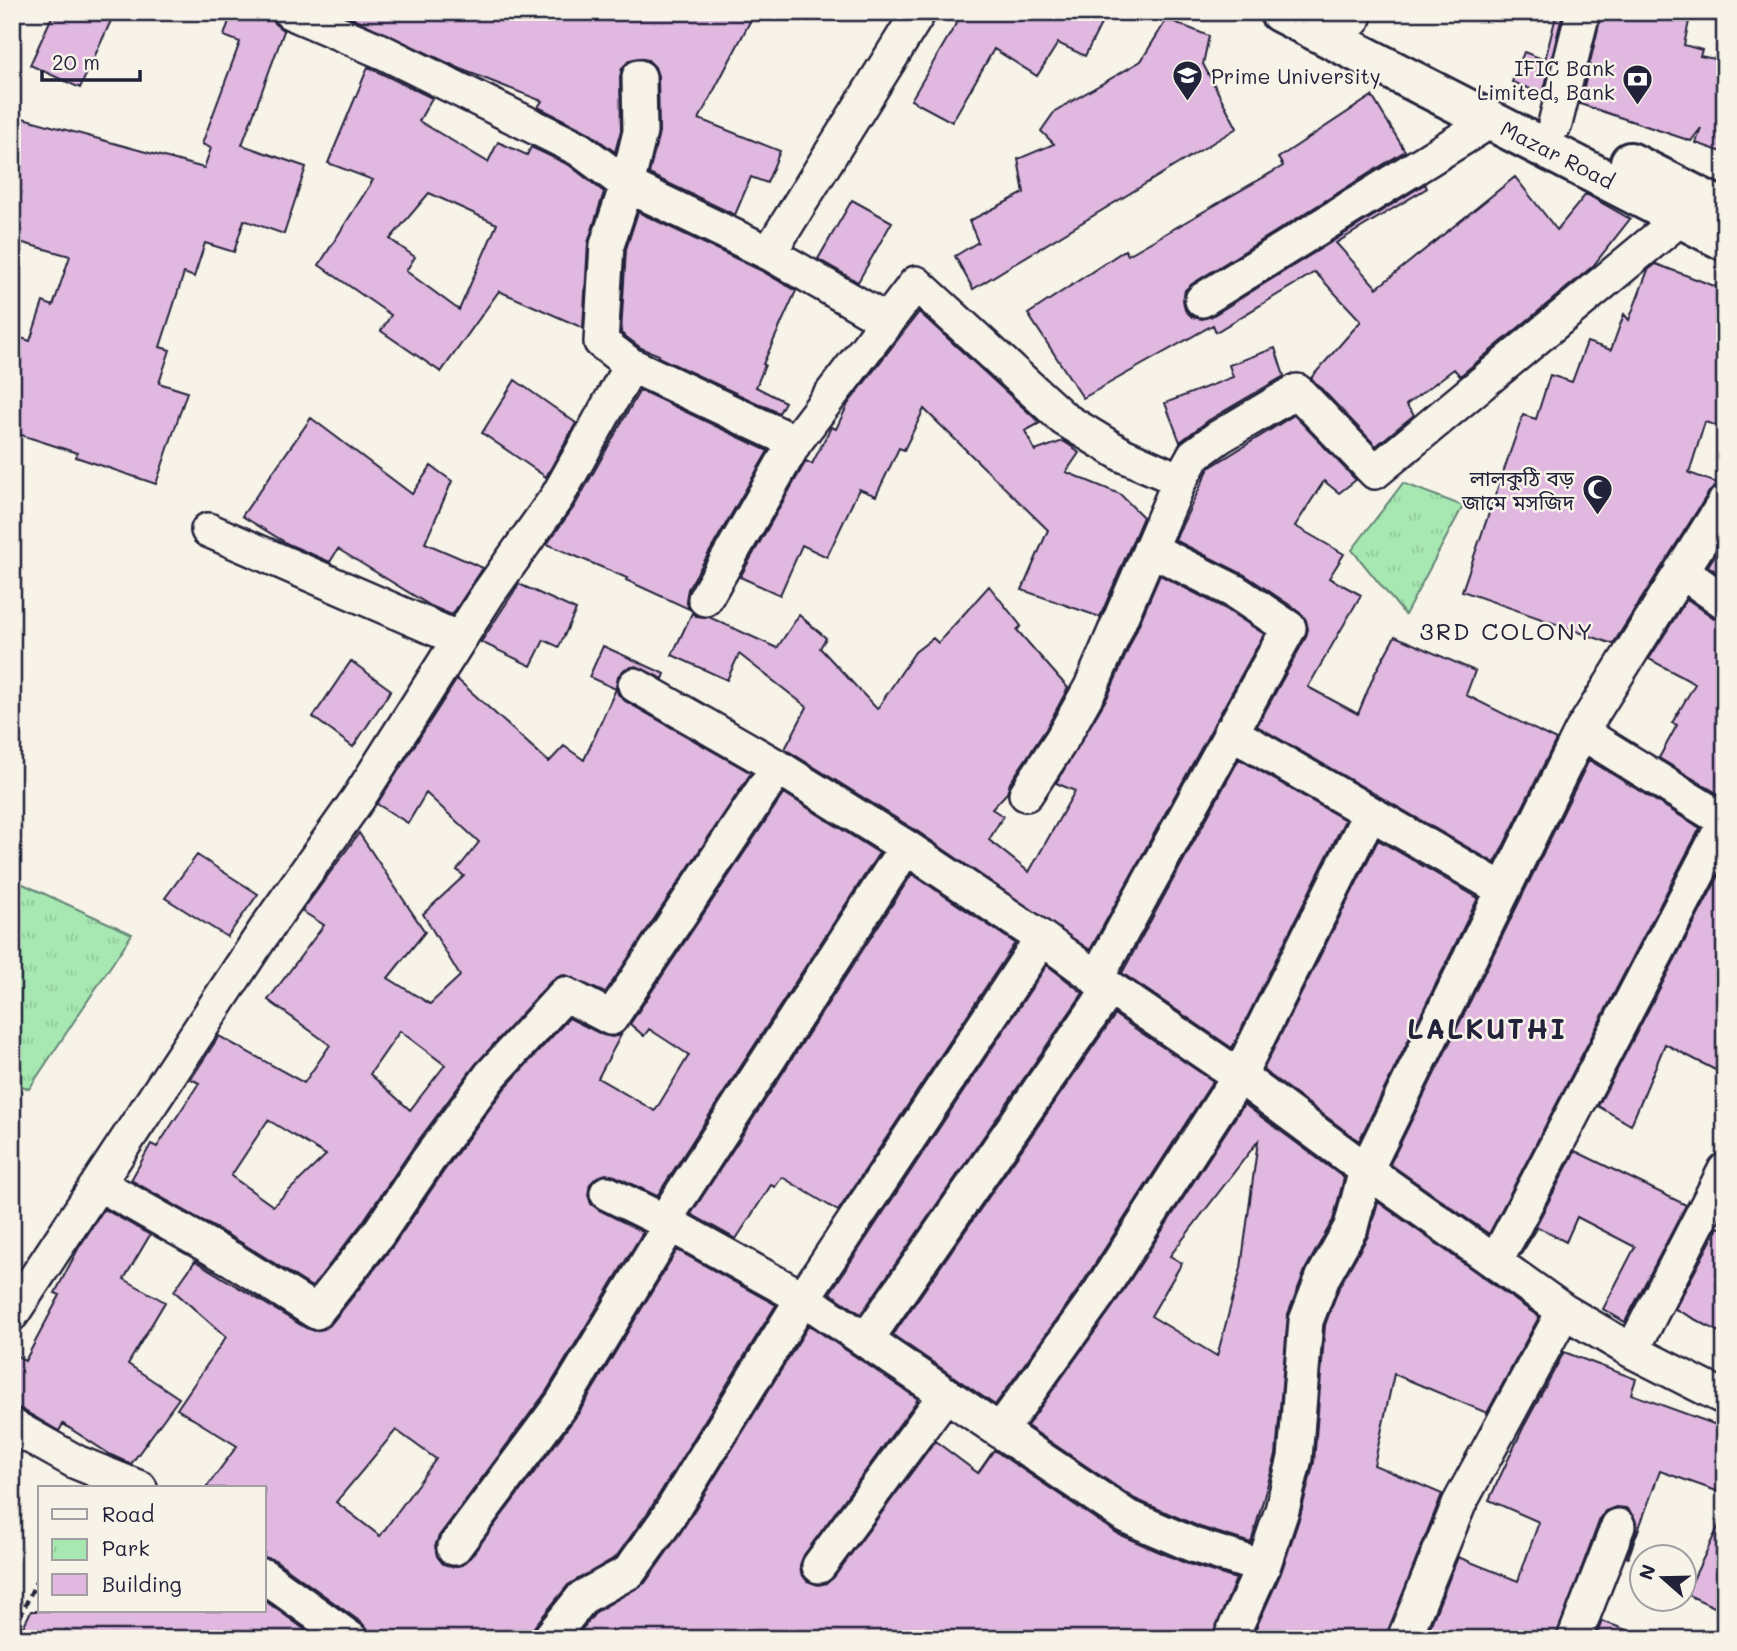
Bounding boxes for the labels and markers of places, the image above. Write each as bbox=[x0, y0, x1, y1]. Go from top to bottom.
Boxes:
place label: IFIC Bank Limited, Bank bbox=[1477, 54, 1615, 105]
school or university icon: Prime University bbox=[1171, 58, 1205, 102]
place label: Prime University bbox=[1211, 62, 1381, 89]
bank icon: IFIC Bank Limited, Bank bbox=[1621, 62, 1655, 106]
place label: লালকুঠি বড় জামে মসজিদ bbox=[1461, 464, 1575, 515]
mosque icon: লালকুঠি বড় জামে মসজিদ bbox=[1580, 472, 1614, 516]

